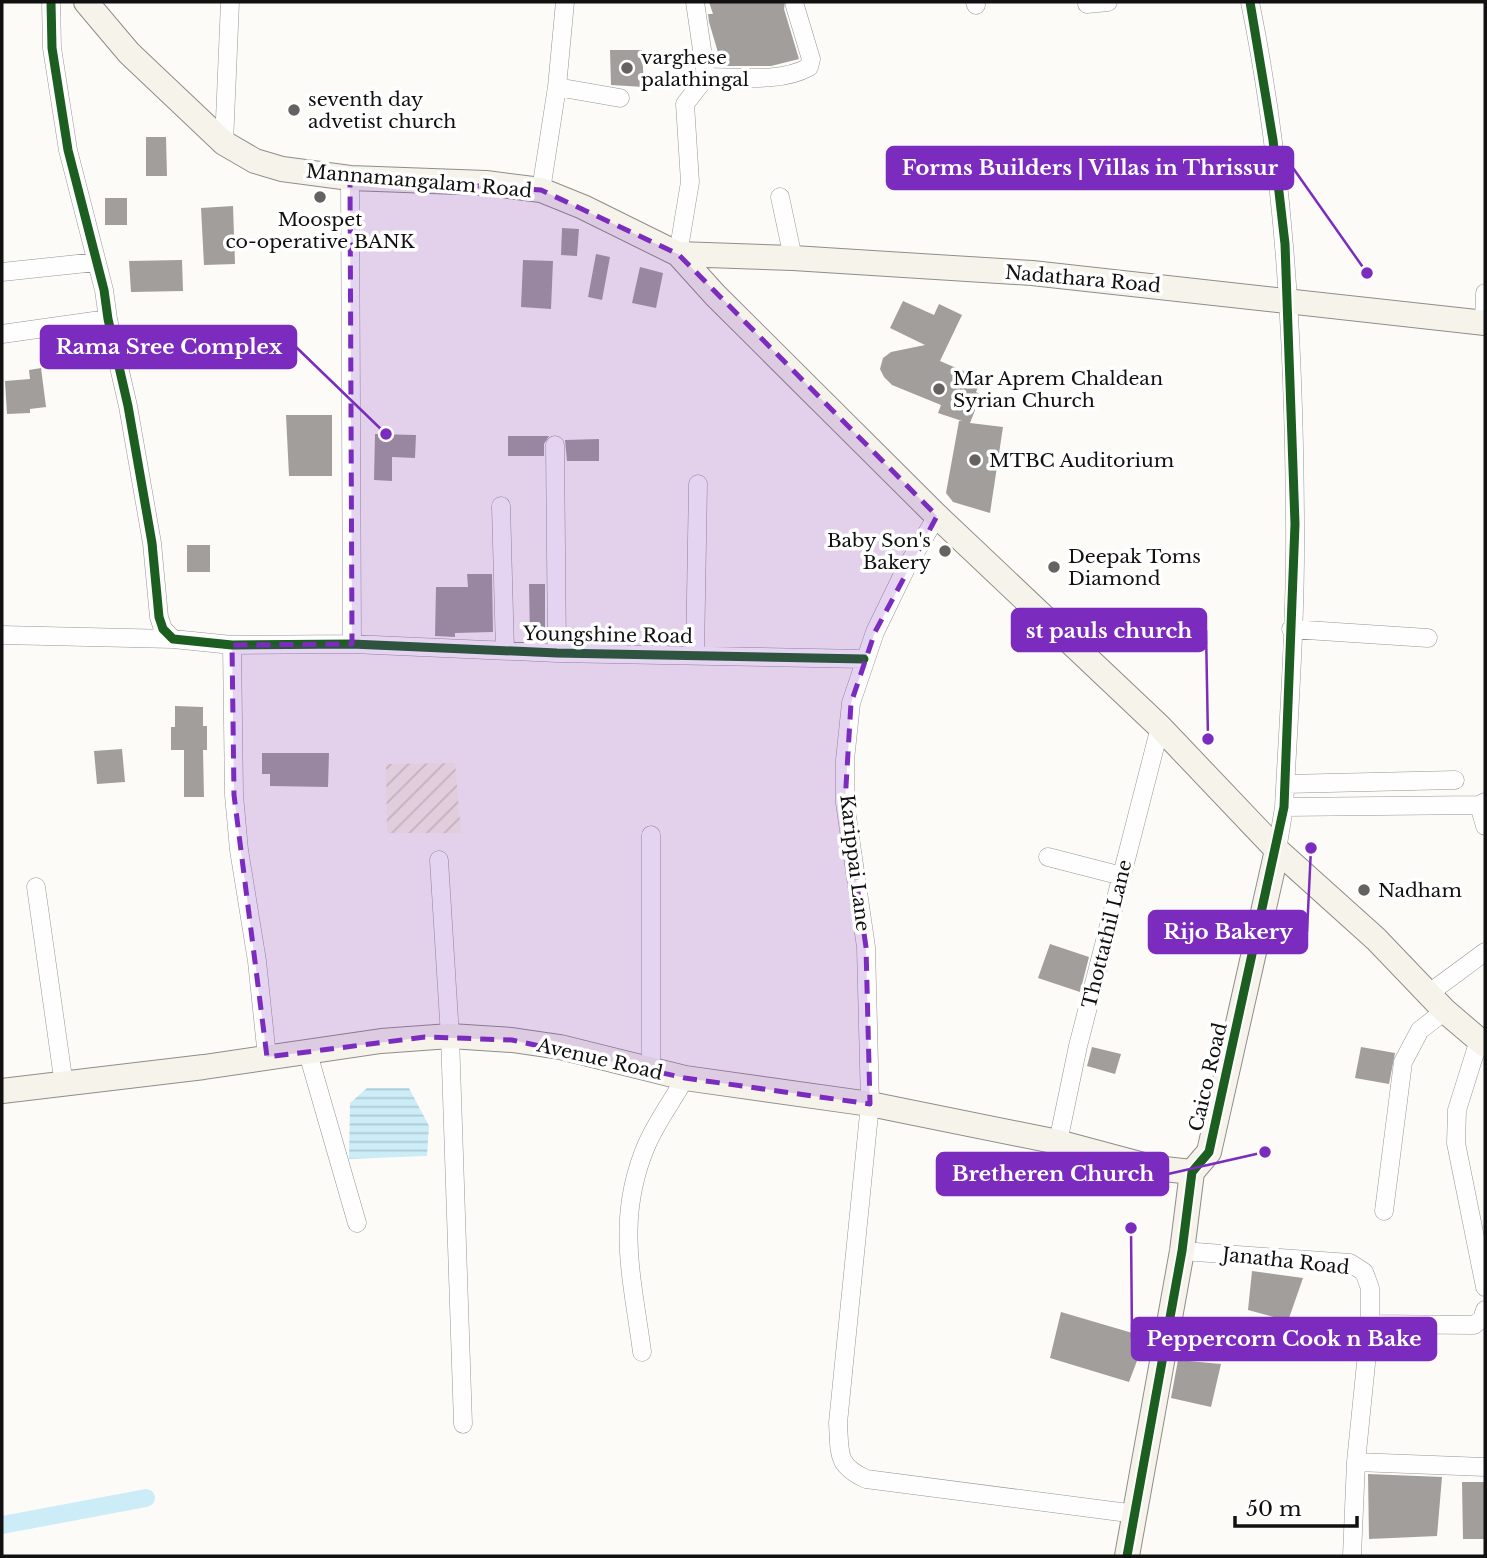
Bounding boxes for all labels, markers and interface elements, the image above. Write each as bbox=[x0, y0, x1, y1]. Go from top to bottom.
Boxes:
place label: varghese palathingal bbox=[641, 46, 749, 91]
marker: varghese palathingal bbox=[619, 60, 635, 76]
place label: seventh day advetist church bbox=[308, 88, 456, 133]
marker: seventh day advetist church bbox=[286, 102, 302, 118]
callout: Forms Builders | Villas in Thrissur bbox=[887, 147, 1293, 189]
text: Forms Builders | Villas in Thrissur bbox=[902, 155, 1279, 181]
street label: Mannamangalam Road bbox=[305, 160, 533, 202]
marker: Moospet co-operative BANK bbox=[312, 189, 328, 205]
place label: Moospet co-operative BANK bbox=[225, 208, 416, 253]
street label: Nadathara Road bbox=[1004, 261, 1162, 297]
callout: Rama Sree Complex bbox=[41, 326, 296, 368]
text: Rama Sree Complex bbox=[56, 334, 283, 360]
place label: Mar Aprem Chaldean Syrian Church bbox=[953, 367, 1163, 412]
marker: Mar Aprem Chaldean Syrian Church bbox=[931, 381, 947, 397]
place label: MTBC Auditorium bbox=[989, 449, 1174, 472]
marker: MTBC Auditorium bbox=[967, 452, 983, 468]
place label: Baby Son's Bakery bbox=[827, 529, 931, 574]
marker: Baby Son's Bakery bbox=[937, 543, 953, 559]
place label: Deepak Toms Diamond bbox=[1068, 545, 1201, 590]
marker: Deepak Toms Diamond bbox=[1046, 559, 1062, 575]
callout: st pauls church bbox=[1012, 609, 1206, 651]
text: st pauls church bbox=[1026, 618, 1192, 644]
street label: Youngshine Road bbox=[522, 622, 693, 648]
street label: Karippai Lane bbox=[835, 793, 875, 933]
street label: Thottathil Lane bbox=[1077, 857, 1137, 1011]
place label: Nadham bbox=[1378, 879, 1462, 902]
marker: Nadham bbox=[1356, 882, 1372, 898]
callout: Rijo Bakery bbox=[1149, 911, 1307, 953]
text: Rijo Bakery bbox=[1163, 919, 1293, 945]
street label: Caico Road bbox=[1184, 1020, 1232, 1134]
street label: Avenue Road bbox=[534, 1033, 665, 1085]
callout: Bretheren Church bbox=[937, 1153, 1168, 1195]
text: Bretheren Church bbox=[952, 1161, 1154, 1187]
street label: Janatha Road bbox=[1218, 1243, 1351, 1279]
callout: Peppercorn Cook n Bake bbox=[1132, 1318, 1436, 1360]
text: Peppercorn Cook n Bake bbox=[1146, 1326, 1422, 1352]
scale bar bbox=[1235, 1484, 1358, 1528]
text: 50 m bbox=[1246, 1496, 1302, 1522]

